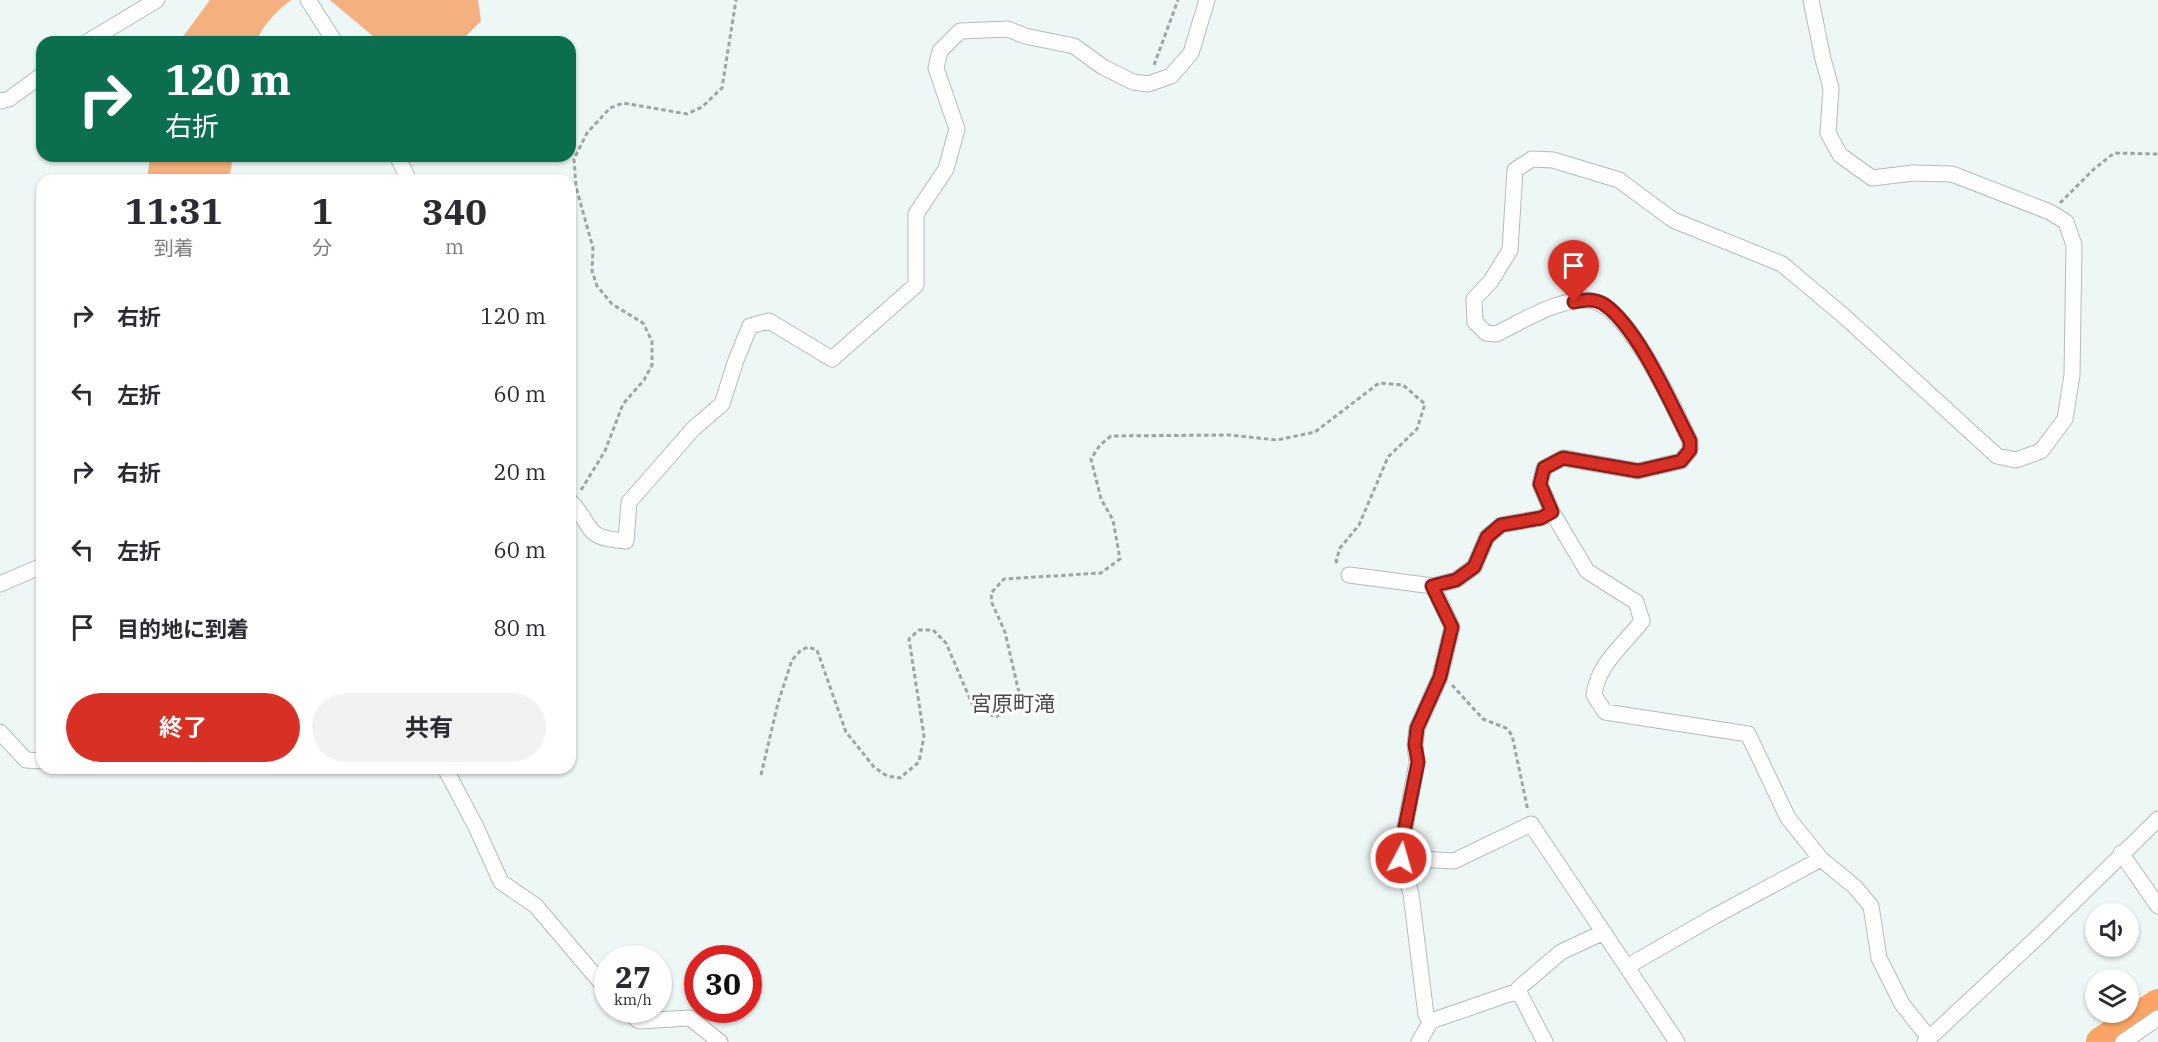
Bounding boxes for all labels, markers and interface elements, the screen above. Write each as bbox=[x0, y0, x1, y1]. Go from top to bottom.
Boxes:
text: 120 m bbox=[165, 52, 291, 107]
icon: right bbox=[66, 60, 144, 138]
text: 右折 bbox=[165, 108, 219, 143]
text: 11:31 bbox=[125, 187, 222, 234]
text: 1 bbox=[311, 187, 333, 234]
text: 340 bbox=[422, 188, 487, 235]
text: m bbox=[445, 233, 464, 260]
text: 到着 bbox=[154, 234, 194, 261]
text: 分 bbox=[312, 234, 332, 261]
pin bbox=[1548, 240, 1599, 302]
icon: arrive bbox=[1557, 249, 1590, 282]
icon: right bbox=[66, 299, 99, 332]
text: 120 m bbox=[480, 301, 546, 330]
text: 右折 bbox=[117, 302, 161, 331]
icon: left bbox=[66, 377, 99, 410]
text: 60 m bbox=[494, 379, 546, 408]
text: 左折 bbox=[117, 380, 161, 409]
icon: right bbox=[66, 455, 99, 488]
text: 20 m bbox=[494, 457, 546, 486]
text: 右折 bbox=[117, 458, 161, 487]
icon: left bbox=[66, 533, 99, 566]
text: 60 m bbox=[494, 535, 546, 564]
text: 左折 bbox=[117, 536, 161, 565]
icon: arrive bbox=[66, 611, 99, 644]
text: 80 m bbox=[494, 613, 546, 642]
text: 目的地に到着 bbox=[117, 614, 249, 643]
district label: 宮原町滝 bbox=[971, 689, 1055, 717]
button: 終了 bbox=[66, 693, 300, 762]
button: 共有 bbox=[312, 693, 546, 762]
position arrow bbox=[1369, 826, 1433, 890]
map controls bbox=[2085, 903, 2139, 1023]
button: sound bbox=[2085, 903, 2139, 957]
speed limit sign: 30 bbox=[684, 945, 762, 1023]
text: 27 bbox=[615, 957, 651, 996]
button: layers bbox=[2085, 969, 2139, 1023]
text: km/h bbox=[614, 990, 652, 1009]

